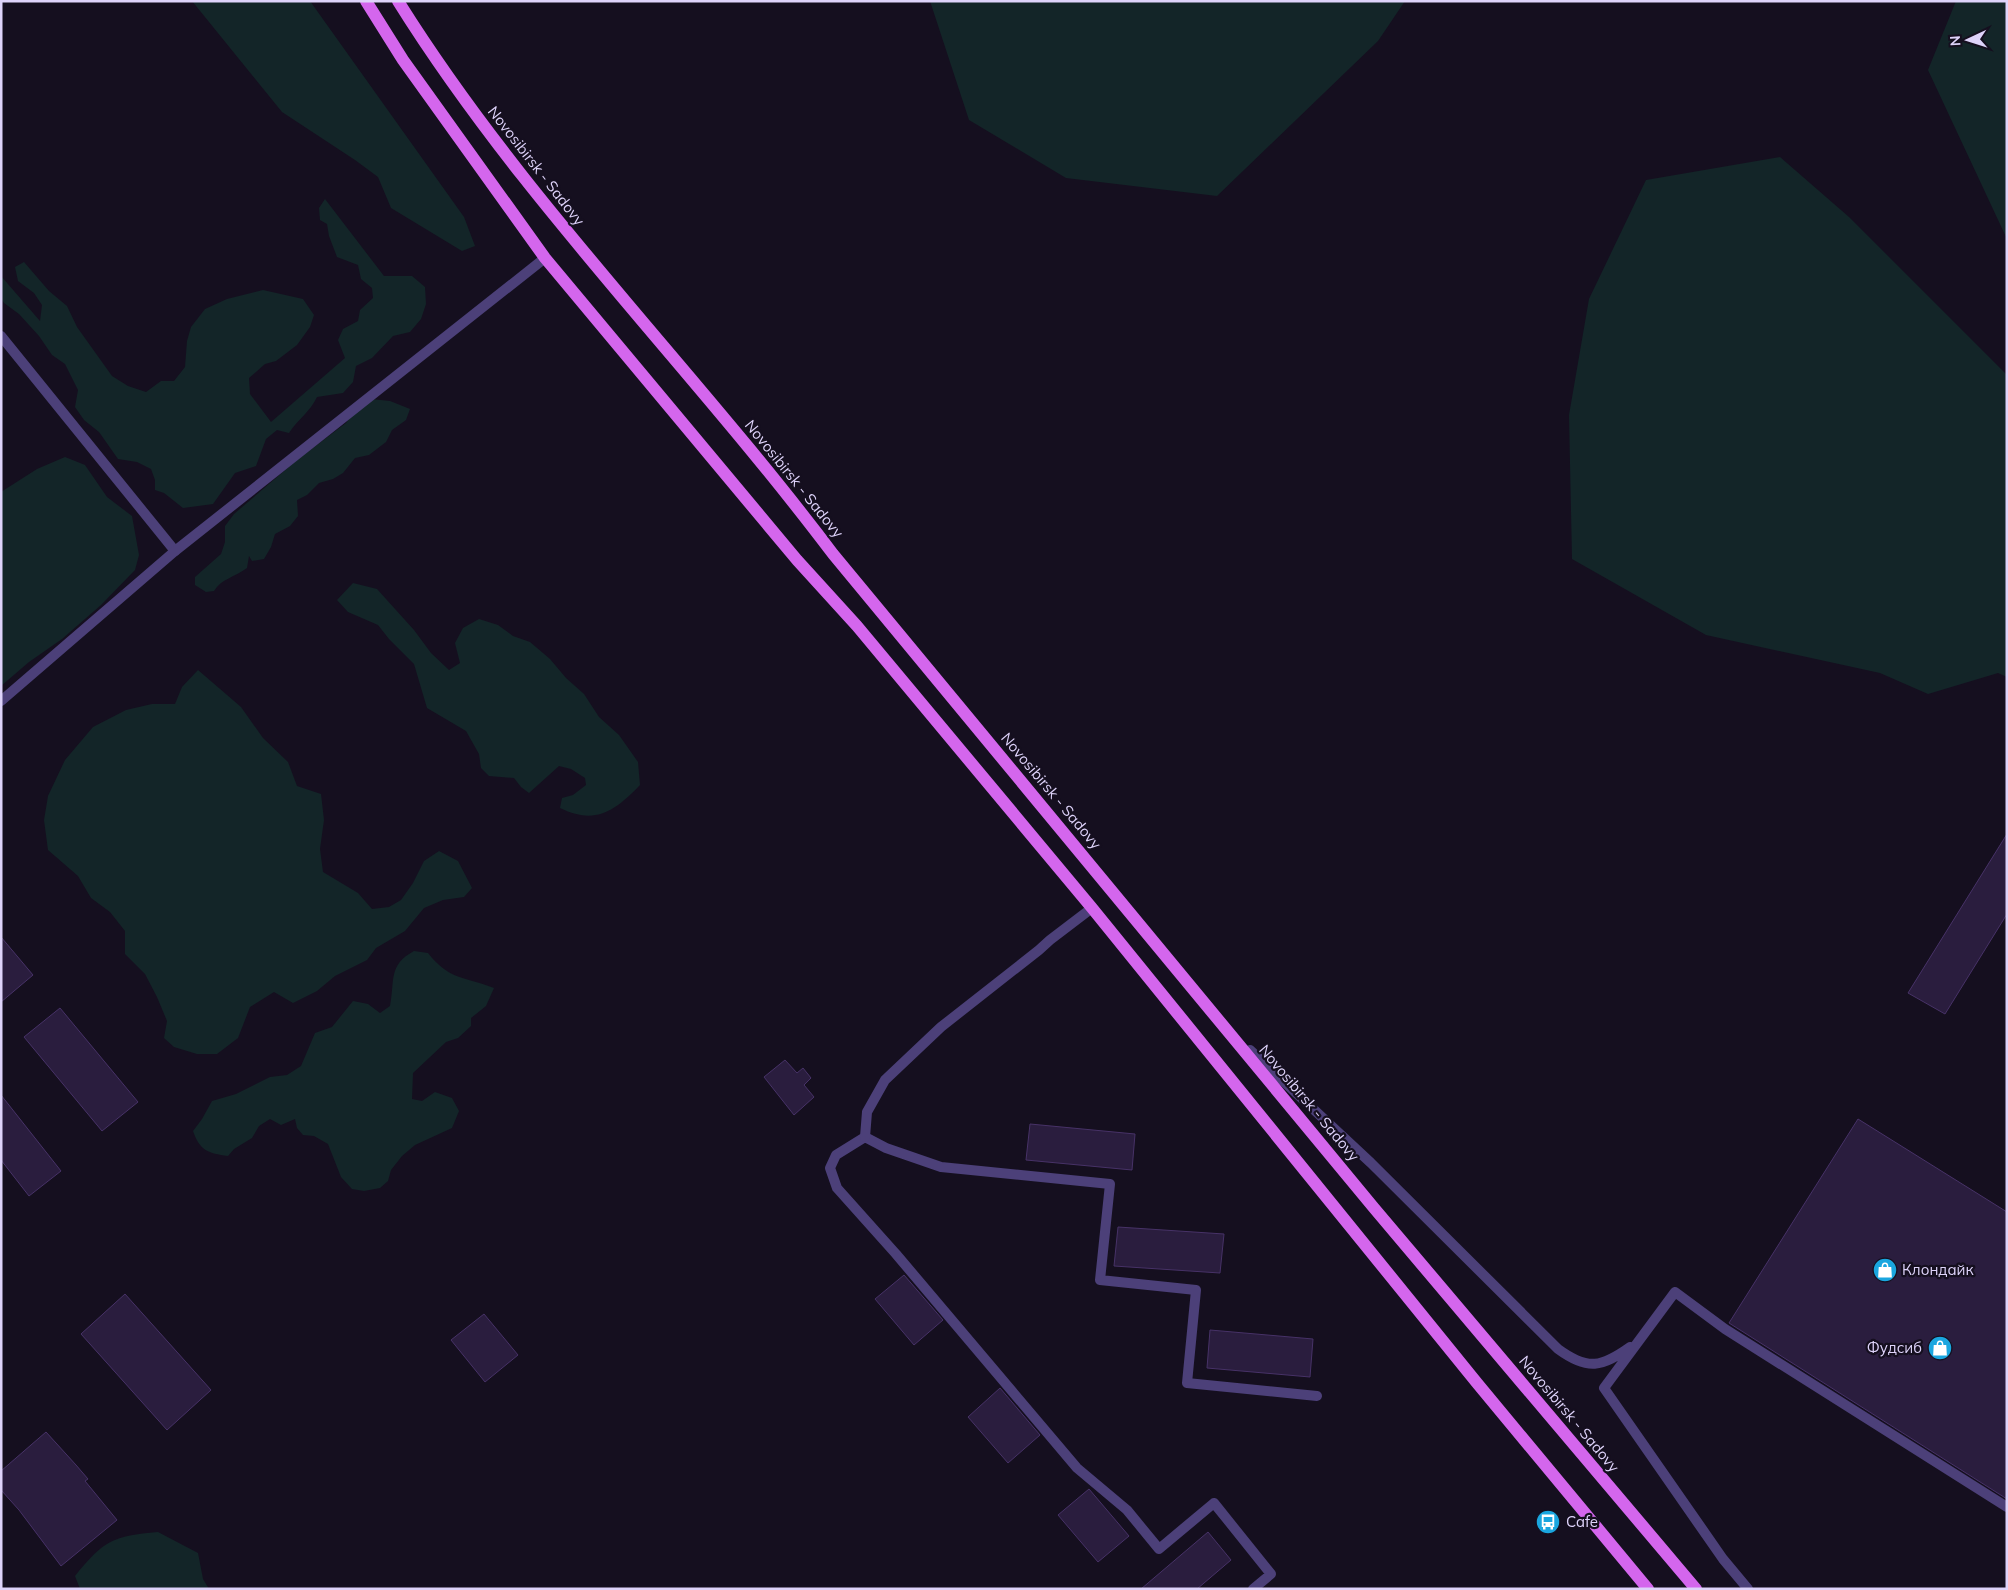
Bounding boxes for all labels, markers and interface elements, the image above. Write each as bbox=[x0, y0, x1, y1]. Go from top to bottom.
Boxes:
north arrow bbox=[1943, 15, 1993, 65]
text: N bbox=[1946, 35, 1964, 47]
street label: Novosibirsk - Sadovy bbox=[484, 102, 589, 229]
street label: Novosibirsk - Sadovy bbox=[741, 416, 848, 542]
street label: Novosibirsk - Sadovy bbox=[997, 729, 1106, 853]
street label: Novosibirsk - Sadovy bbox=[1255, 1041, 1364, 1165]
shop icon: Клондайк bbox=[1872, 1257, 1898, 1283]
place label: Клондайк bbox=[1902, 1260, 1975, 1279]
shop icon: Фудсиб bbox=[1927, 1335, 1953, 1361]
place label: Фудсиб bbox=[1867, 1338, 1922, 1357]
street label: Novosibirsk - Sadovy bbox=[1515, 1352, 1624, 1476]
bus stop icon: Cafe bbox=[1535, 1509, 1561, 1535]
place label: Cafe bbox=[1566, 1512, 1598, 1531]

